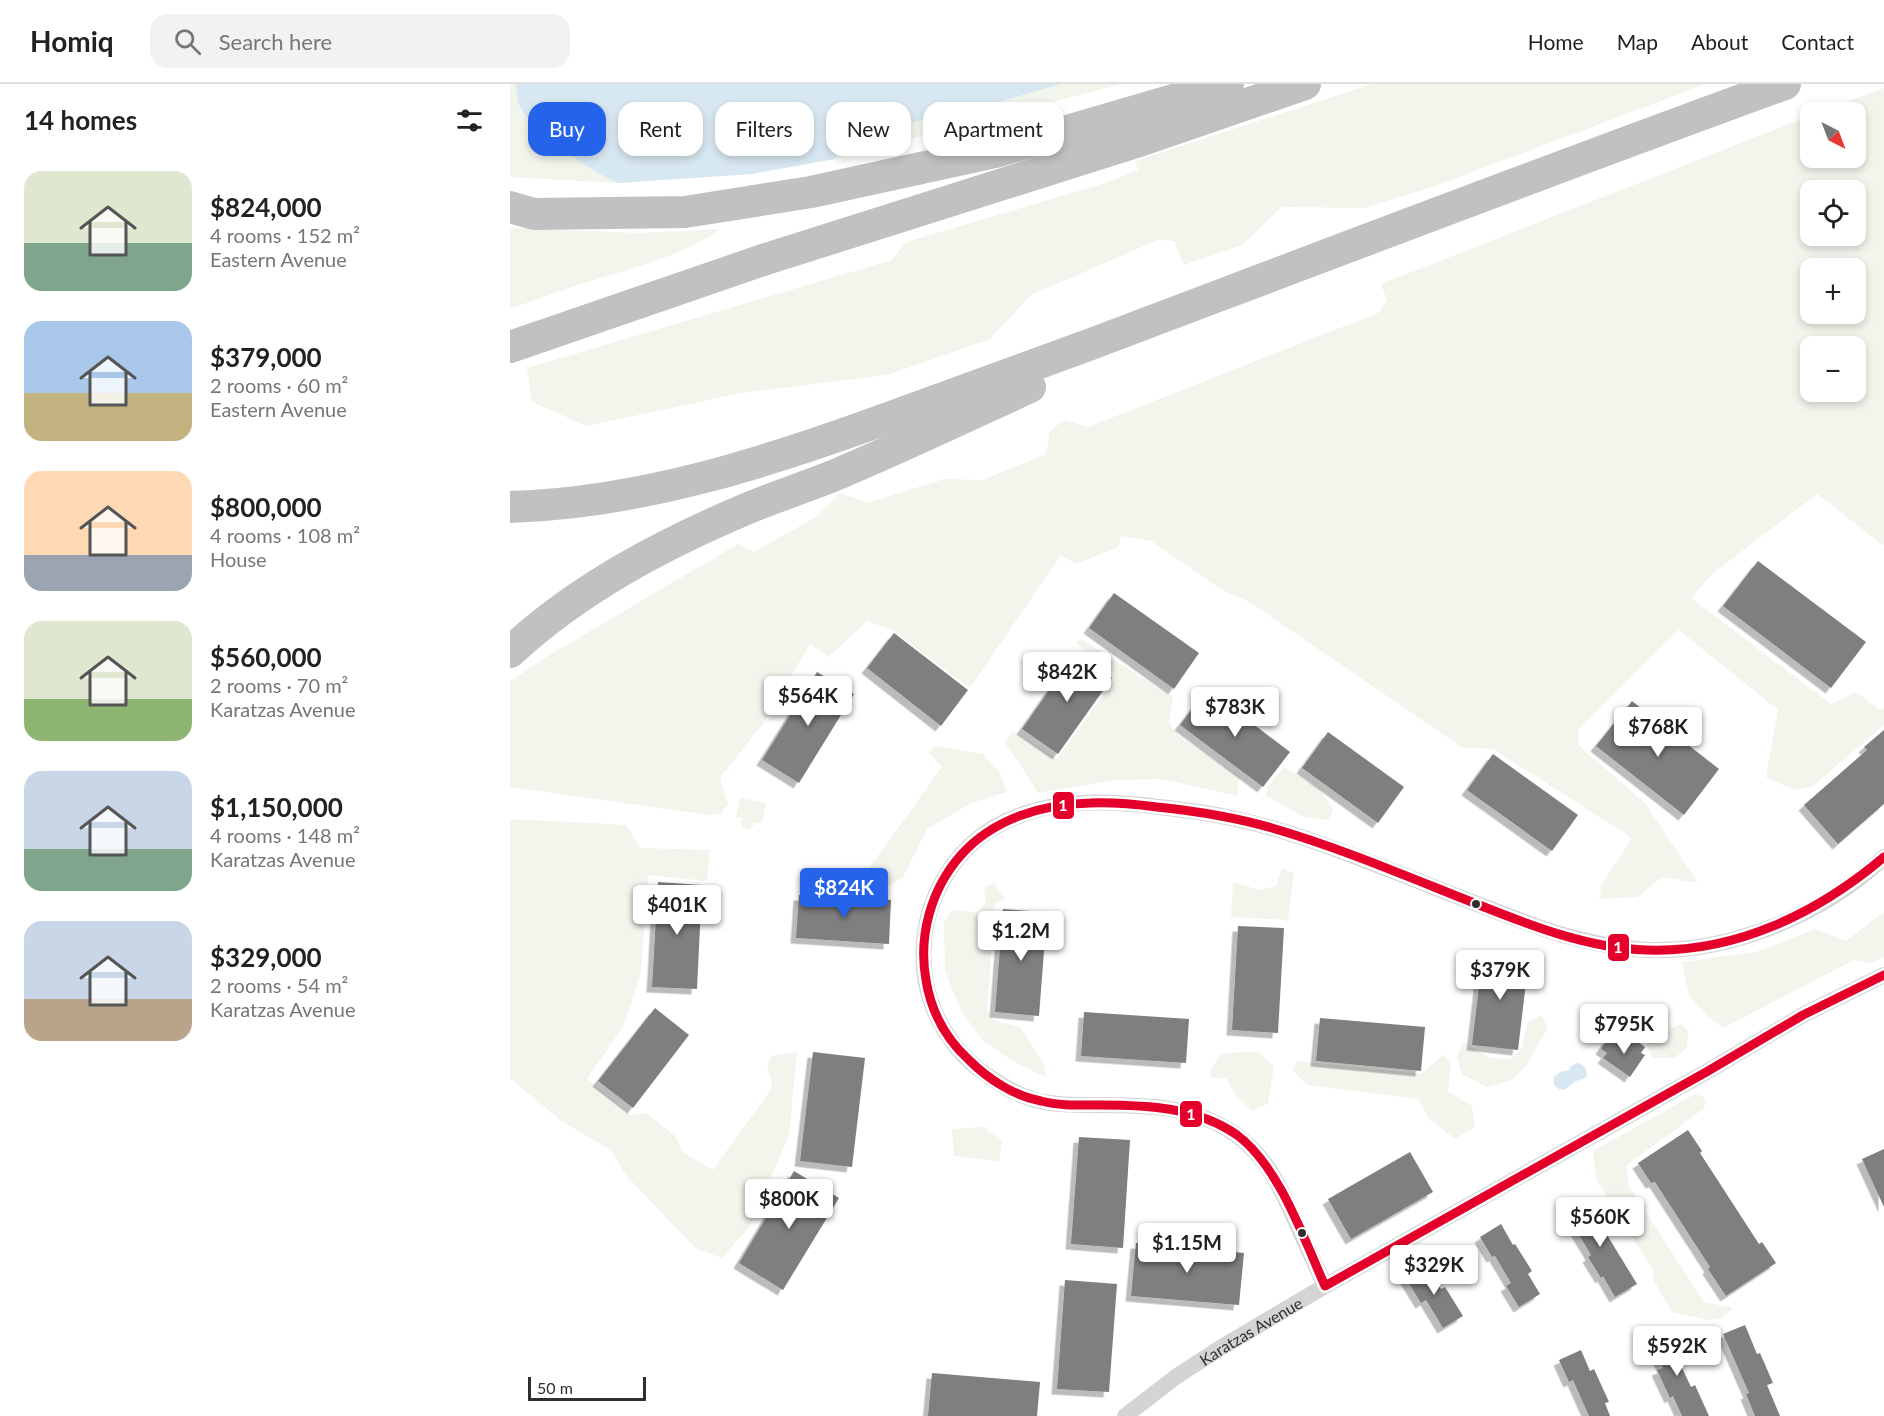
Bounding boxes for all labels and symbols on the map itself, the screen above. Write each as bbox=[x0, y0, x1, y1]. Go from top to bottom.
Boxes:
north arrow bbox=[1800, 102, 1866, 168]
pin: $842K bbox=[1025, 652, 1109, 703]
pin: $564K bbox=[766, 676, 850, 727]
pin: $783K bbox=[1193, 687, 1277, 738]
pin: $768K bbox=[1616, 707, 1700, 758]
line badge: 1 bbox=[1052, 791, 1075, 820]
text: 1 bbox=[1058, 795, 1068, 814]
pin: $824K bbox=[802, 868, 886, 919]
pin: $401K bbox=[635, 885, 719, 936]
unlabelled marker bbox=[1470, 898, 1482, 910]
pin: $1.2M bbox=[979, 911, 1063, 962]
line badge: 1 bbox=[1607, 933, 1630, 962]
text: 1 bbox=[1613, 937, 1623, 956]
pin: $379K bbox=[1458, 950, 1542, 1001]
pin: $795K bbox=[1582, 1004, 1666, 1055]
line badge: 1 bbox=[1179, 1100, 1203, 1128]
text: 1 bbox=[1186, 1104, 1196, 1123]
pin: $800K bbox=[747, 1179, 831, 1230]
pin: $560K bbox=[1558, 1197, 1642, 1248]
pin: $1.15M bbox=[1138, 1223, 1236, 1274]
unlabelled marker bbox=[1296, 1227, 1308, 1239]
pin: $329K bbox=[1392, 1245, 1476, 1296]
street label: Karatzas Avenue bbox=[1195, 1292, 1305, 1369]
pin: $592K bbox=[1635, 1326, 1719, 1377]
scale bar bbox=[528, 1374, 646, 1402]

